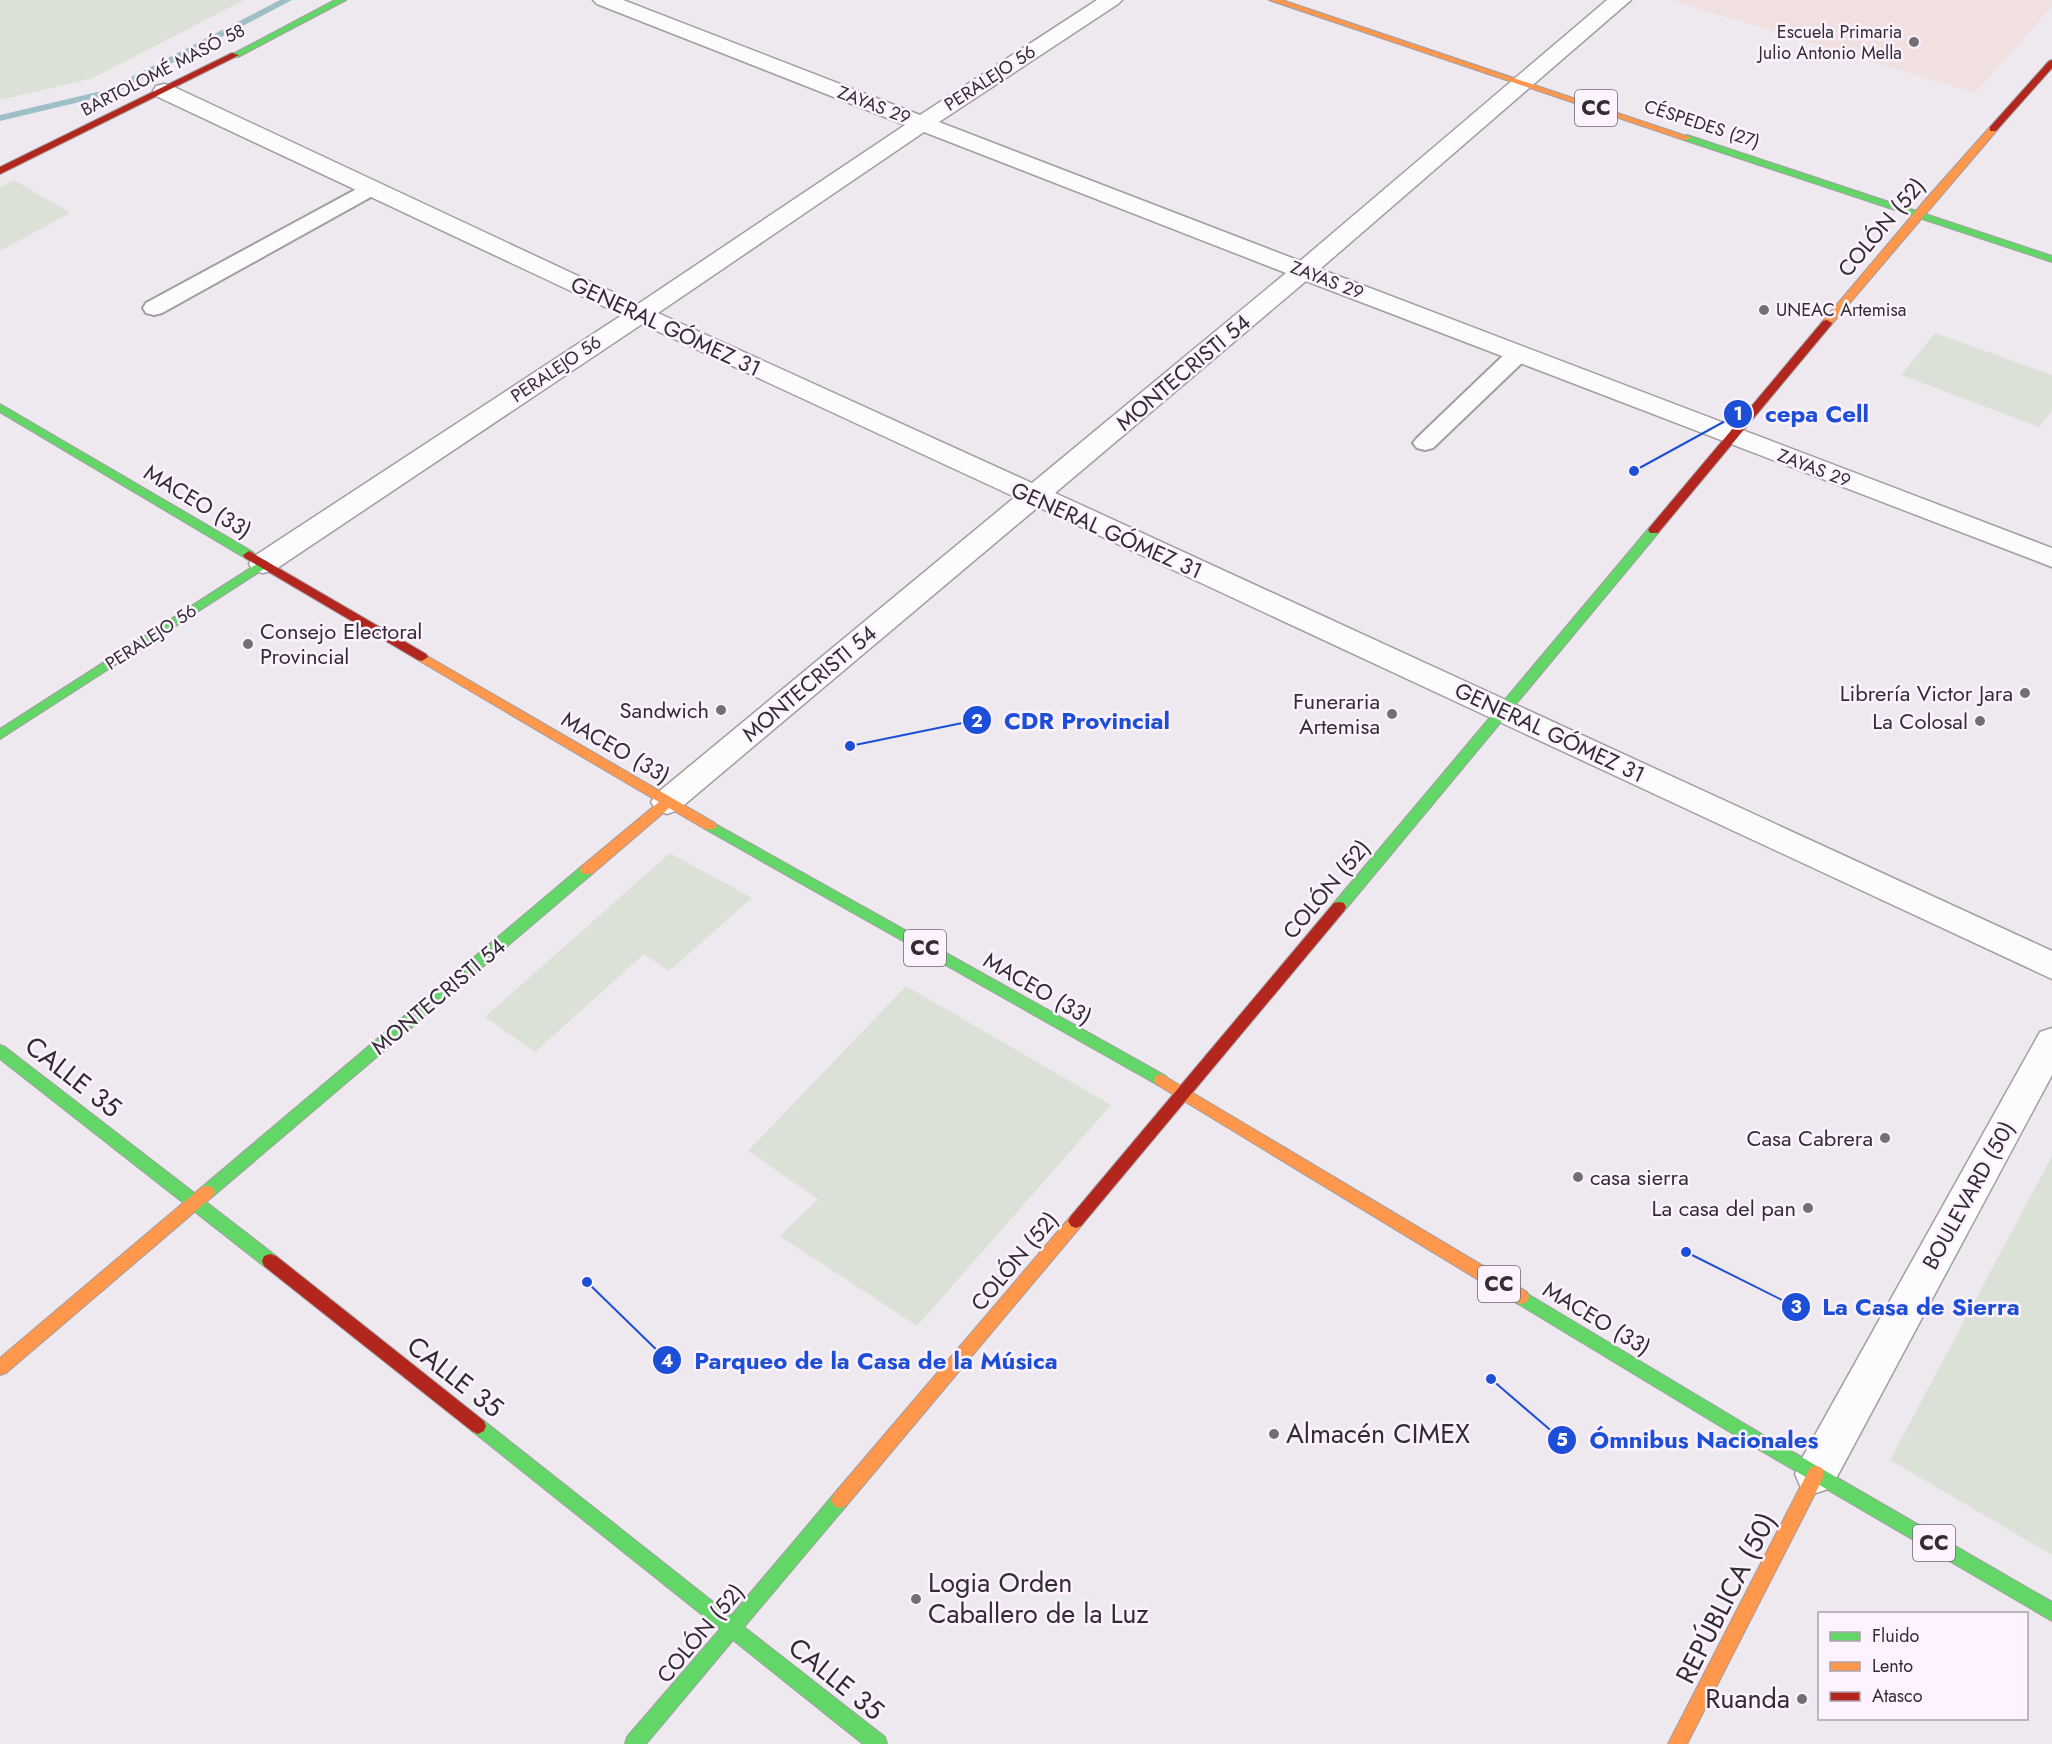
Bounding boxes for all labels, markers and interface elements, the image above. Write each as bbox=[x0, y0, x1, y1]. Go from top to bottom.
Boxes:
street label: BARTOLOMÉ MASÓ 58 bbox=[76, 17, 250, 123]
place label: Escuela Primaria Julio Antonio Mella bbox=[1757, 19, 1902, 66]
marker: Escuela Primaria Julio Antonio Mella bbox=[1907, 35, 1921, 49]
street label: PERALEJO 56 bbox=[939, 39, 1041, 117]
street label: ZAYAS 29 bbox=[834, 79, 914, 131]
road number: CC bbox=[1575, 90, 1617, 126]
street label: CÉSPEDES (27) bbox=[1641, 93, 1763, 155]
street label: COLÓN (52) bbox=[1830, 170, 1932, 284]
street label: ZAYAS 29 bbox=[1287, 254, 1367, 306]
street label: GENERAL GÓMEZ 31 bbox=[566, 268, 766, 384]
place label: UNEAC Artemisa bbox=[1776, 297, 1906, 323]
marker: UNEAC Artemisa bbox=[1757, 303, 1771, 317]
street label: MONTECRISTI 54 bbox=[1109, 306, 1257, 438]
street label: PERALEJO 56 bbox=[506, 329, 606, 409]
callout: cepa Cell bbox=[1723, 393, 1881, 435]
text: cepa Cell bbox=[1765, 396, 1869, 431]
text: 1 bbox=[1733, 401, 1743, 427]
street label: ZAYAS 29 bbox=[1774, 442, 1854, 494]
street label: MACEO (33) bbox=[138, 456, 258, 546]
street label: GENERAL GÓMEZ 31 bbox=[1006, 473, 1208, 587]
street label: PERALEJO 56 bbox=[100, 598, 202, 676]
place label: Consejo Electoral Provincial bbox=[260, 615, 422, 672]
street label: MONTECRISTI 54 bbox=[735, 617, 883, 749]
marker: Consejo Electoral Provincial bbox=[241, 637, 255, 651]
street label: GENERAL GÓMEZ 31 bbox=[1450, 674, 1650, 790]
place label: Librería Victor Jara bbox=[1840, 677, 2013, 709]
place label: Funeraria Artemisa bbox=[1293, 685, 1380, 742]
marker: Librería Victor Jara bbox=[2018, 686, 2032, 700]
place label: Sandwich bbox=[620, 694, 709, 726]
callout: CDR Provincial bbox=[962, 699, 1182, 741]
street label: MACEO (33) bbox=[556, 703, 676, 791]
marker: Sandwich bbox=[714, 703, 728, 717]
text: CDR Provincial bbox=[1004, 703, 1170, 738]
place label: La Colosal bbox=[1872, 705, 1968, 737]
marker: Funeraria Artemisa bbox=[1385, 707, 1399, 721]
text: 2 bbox=[971, 708, 983, 734]
marker: La Colosal bbox=[1973, 714, 1987, 728]
street label: COLÓN (52) bbox=[1275, 832, 1377, 946]
street label: MONTECRISTI 54 bbox=[364, 930, 512, 1062]
road number: CC bbox=[904, 930, 946, 966]
street label: MACEO (33) bbox=[978, 944, 1098, 1032]
street label: CALLE 35 bbox=[17, 1026, 130, 1127]
street label: BOULEVARD (50) bbox=[1914, 1115, 2022, 1275]
place label: Casa Cabrera bbox=[1746, 1122, 1873, 1154]
marker: Casa Cabrera bbox=[1878, 1131, 1892, 1145]
place label: casa sierra bbox=[1590, 1161, 1689, 1193]
marker: casa sierra bbox=[1571, 1170, 1585, 1184]
place label: La casa del pan bbox=[1652, 1192, 1796, 1224]
marker: La casa del pan bbox=[1801, 1201, 1815, 1215]
street label: COLÓN (52) bbox=[963, 1204, 1065, 1318]
road number: CC bbox=[1478, 1266, 1520, 1302]
street label: MACEO (33) bbox=[1537, 1273, 1657, 1363]
callout: La Casa de Sierra bbox=[1781, 1286, 2032, 1328]
text: La Casa de Sierra bbox=[1822, 1289, 2020, 1324]
text: 3 bbox=[1790, 1294, 1802, 1320]
street label: CALLE 35 bbox=[399, 1326, 512, 1427]
callout: Parqueo de la Casa de la Música bbox=[652, 1339, 1069, 1381]
text: Parqueo de la Casa de la Música bbox=[694, 1343, 1058, 1378]
text: 4 bbox=[661, 1348, 673, 1374]
place label: Almacén CIMEX bbox=[1286, 1414, 1470, 1453]
callout: Ómnibus Nacionales bbox=[1547, 1419, 1830, 1461]
text: Ómnibus Nacionales bbox=[1589, 1422, 1819, 1457]
marker: Almacén CIMEX bbox=[1267, 1427, 1281, 1441]
text: 5 bbox=[1556, 1427, 1568, 1453]
street label: REPÚBLICA (50) bbox=[1666, 1505, 1786, 1690]
road number: CC bbox=[1913, 1525, 1955, 1561]
place label: Logia Orden Caballero de la Luz bbox=[928, 1563, 1149, 1633]
street label: COLÓN (52) bbox=[649, 1576, 751, 1690]
marker: Logia Orden Caballero de la Luz bbox=[909, 1592, 923, 1606]
legend bbox=[1818, 1612, 2028, 1720]
text: Fluido bbox=[1872, 1623, 1920, 1649]
street label: CALLE 35 bbox=[780, 1628, 893, 1729]
text: Lento bbox=[1872, 1653, 1913, 1679]
place label: Ruanda bbox=[1705, 1679, 1790, 1718]
text: Atasco bbox=[1872, 1683, 1923, 1709]
marker: Ruanda bbox=[1795, 1692, 1809, 1706]

